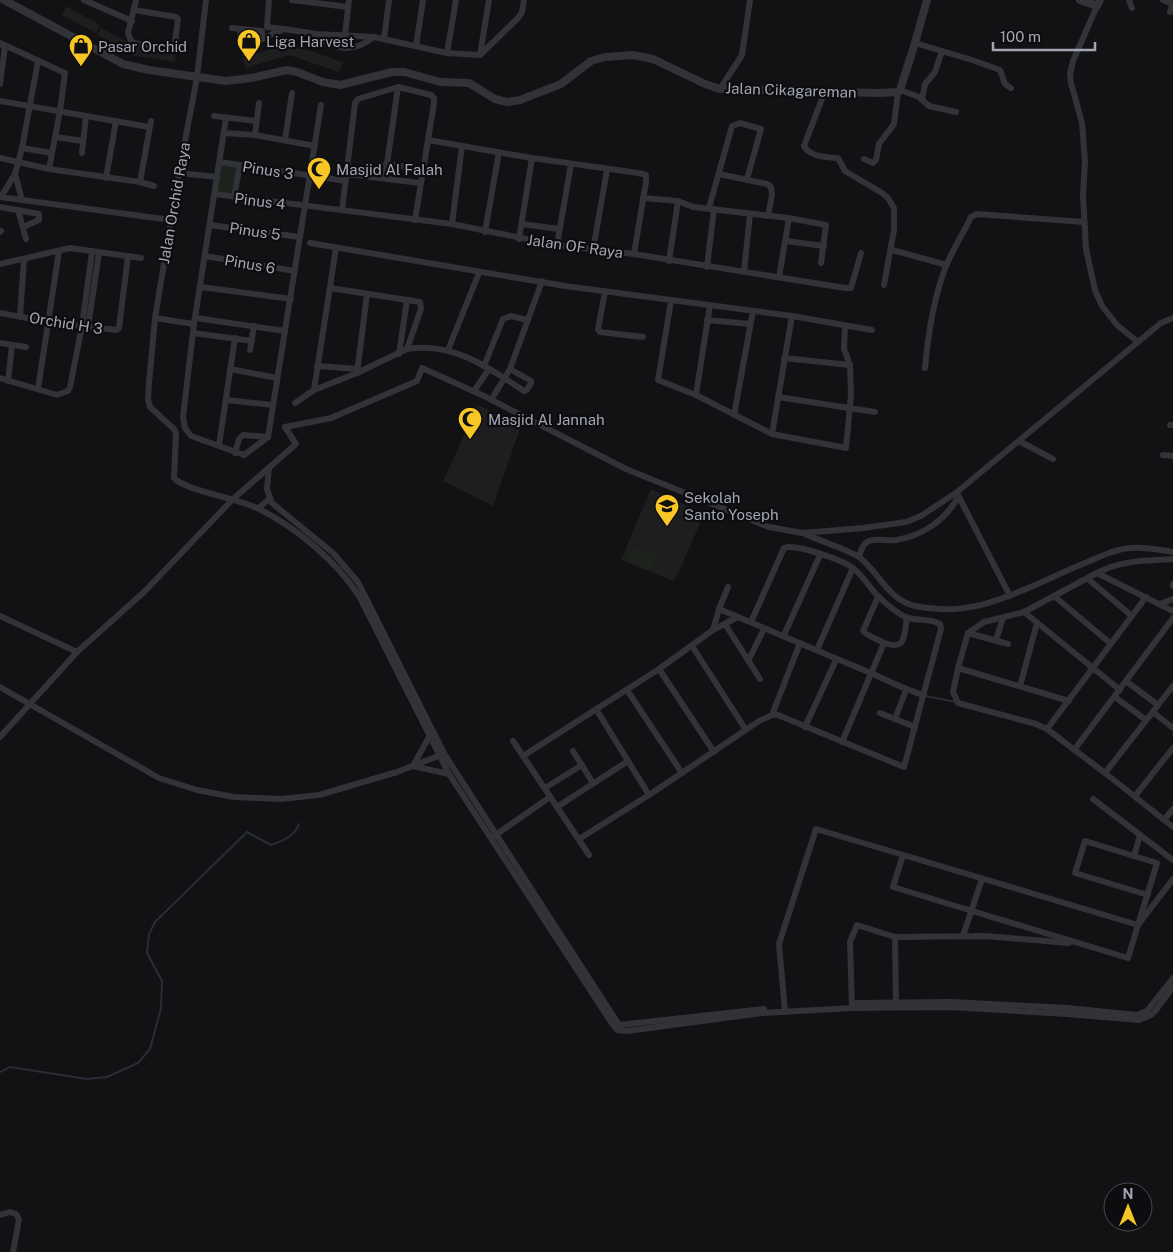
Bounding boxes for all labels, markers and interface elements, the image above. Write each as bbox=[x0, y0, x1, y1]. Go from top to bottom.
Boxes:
scale bar bbox=[993, 20, 1096, 52]
shop icon: Liga Harvest bbox=[236, 28, 262, 62]
text: 100 m bbox=[1000, 28, 1041, 45]
shop icon: Pasar Orchid bbox=[68, 33, 94, 67]
place label: Liga Harvest bbox=[266, 33, 354, 50]
place label: Pasar Orchid bbox=[98, 38, 187, 55]
street label: Jalan Cikagareman bbox=[725, 79, 857, 101]
street label: Jalan Orchid Raya bbox=[155, 141, 193, 265]
mosque icon: Masjid Al Falah bbox=[306, 156, 332, 190]
street label: Pinus 3 bbox=[241, 158, 295, 182]
place label: Masjid Al Falah bbox=[336, 161, 443, 178]
street label: Pinus 4 bbox=[233, 189, 287, 213]
street label: Pinus 5 bbox=[228, 219, 282, 243]
street label: Jalan OF Raya bbox=[526, 231, 624, 261]
street label: Pinus 6 bbox=[223, 251, 277, 277]
street label: Orchid H 3 bbox=[28, 309, 104, 337]
mosque icon: Masjid Al Jannah bbox=[457, 406, 483, 440]
place label: Masjid Al Jannah bbox=[488, 411, 605, 428]
place label: Sekolah Santo Yoseph bbox=[684, 489, 779, 523]
school or university icon: Sekolah Santo Yoseph bbox=[654, 493, 680, 527]
north arrow bbox=[1103, 1182, 1153, 1232]
text: N bbox=[1123, 1186, 1133, 1202]

